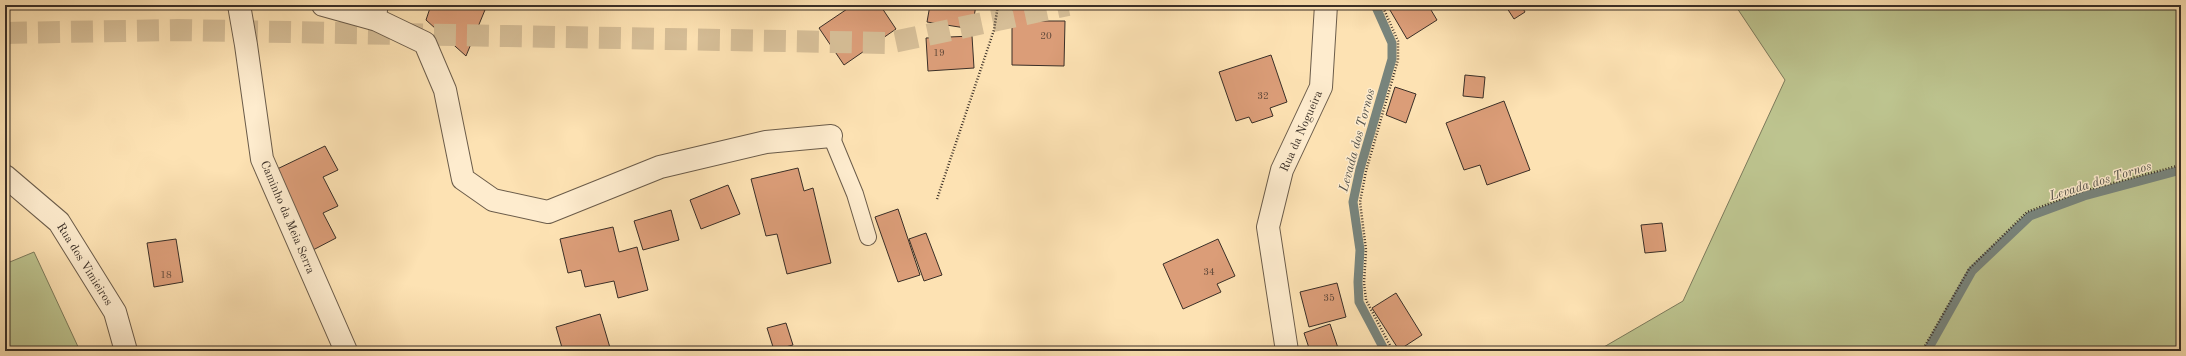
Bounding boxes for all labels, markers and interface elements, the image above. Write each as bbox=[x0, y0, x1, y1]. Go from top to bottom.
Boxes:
house number: 20 bbox=[1040, 31, 1052, 41]
house number: 19 bbox=[933, 48, 945, 58]
water label: Levada dos Tornos bbox=[1337, 87, 1378, 194]
street label: Rua da Nogueira bbox=[1279, 89, 1325, 174]
house number: 32 bbox=[1257, 91, 1269, 101]
street label: Caminho da Meia Serra bbox=[258, 159, 316, 276]
water label: Levada dos Tornos bbox=[2047, 160, 2154, 203]
street label: Rua dos Vimieiros bbox=[54, 221, 114, 308]
house number: 34 bbox=[1203, 267, 1215, 277]
house number: 18 bbox=[160, 270, 172, 280]
house number: 35 bbox=[1323, 293, 1335, 303]

